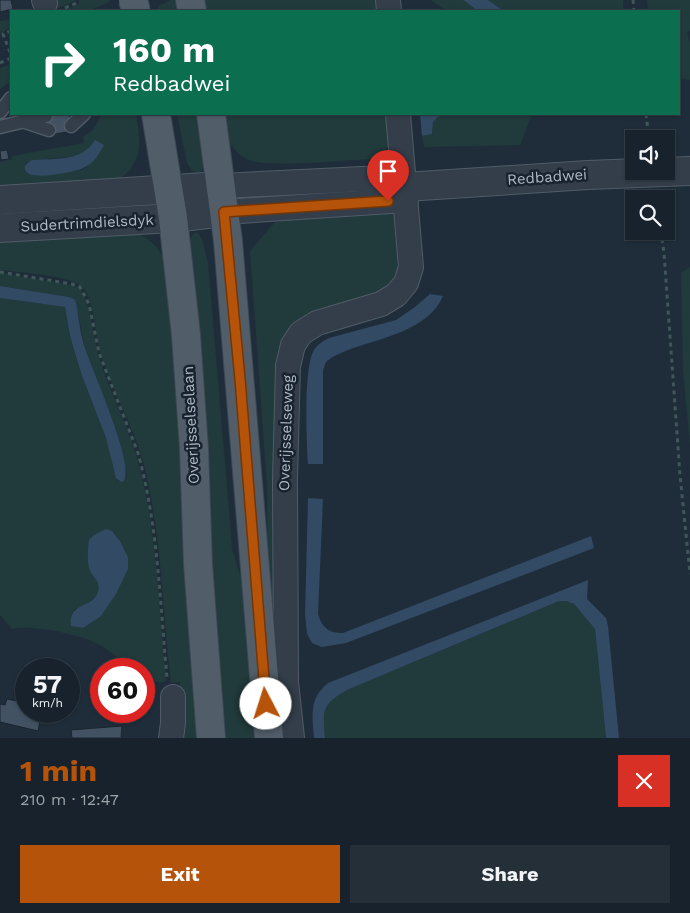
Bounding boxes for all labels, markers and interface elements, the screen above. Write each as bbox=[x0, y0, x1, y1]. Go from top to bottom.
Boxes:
text: 160 m bbox=[113, 29, 215, 71]
icon: right bbox=[30, 30, 95, 95]
text: Redbadwei bbox=[113, 71, 230, 96]
map controls bbox=[625, 130, 675, 240]
button: sound bbox=[625, 130, 675, 180]
pin bbox=[367, 150, 409, 201]
icon: arrive bbox=[374, 157, 402, 185]
street label: Redbadwei bbox=[506, 165, 588, 189]
button: search bbox=[625, 190, 675, 240]
street label: Sudertrimdielsdyk bbox=[20, 210, 155, 235]
street label: Overijsselselaan bbox=[179, 365, 203, 485]
street label: Overijsselseweg bbox=[275, 375, 297, 491]
speed limit sign: 60 bbox=[90, 658, 155, 723]
text: 57 bbox=[33, 670, 62, 699]
position arrow bbox=[239, 677, 291, 729]
text: km/h bbox=[32, 696, 63, 710]
text: 1 min bbox=[20, 753, 97, 788]
button: close bbox=[618, 755, 670, 807]
text: 210 m · 12:47 bbox=[20, 790, 119, 809]
button: Exit bbox=[20, 845, 340, 903]
button: Share bbox=[350, 845, 670, 903]

